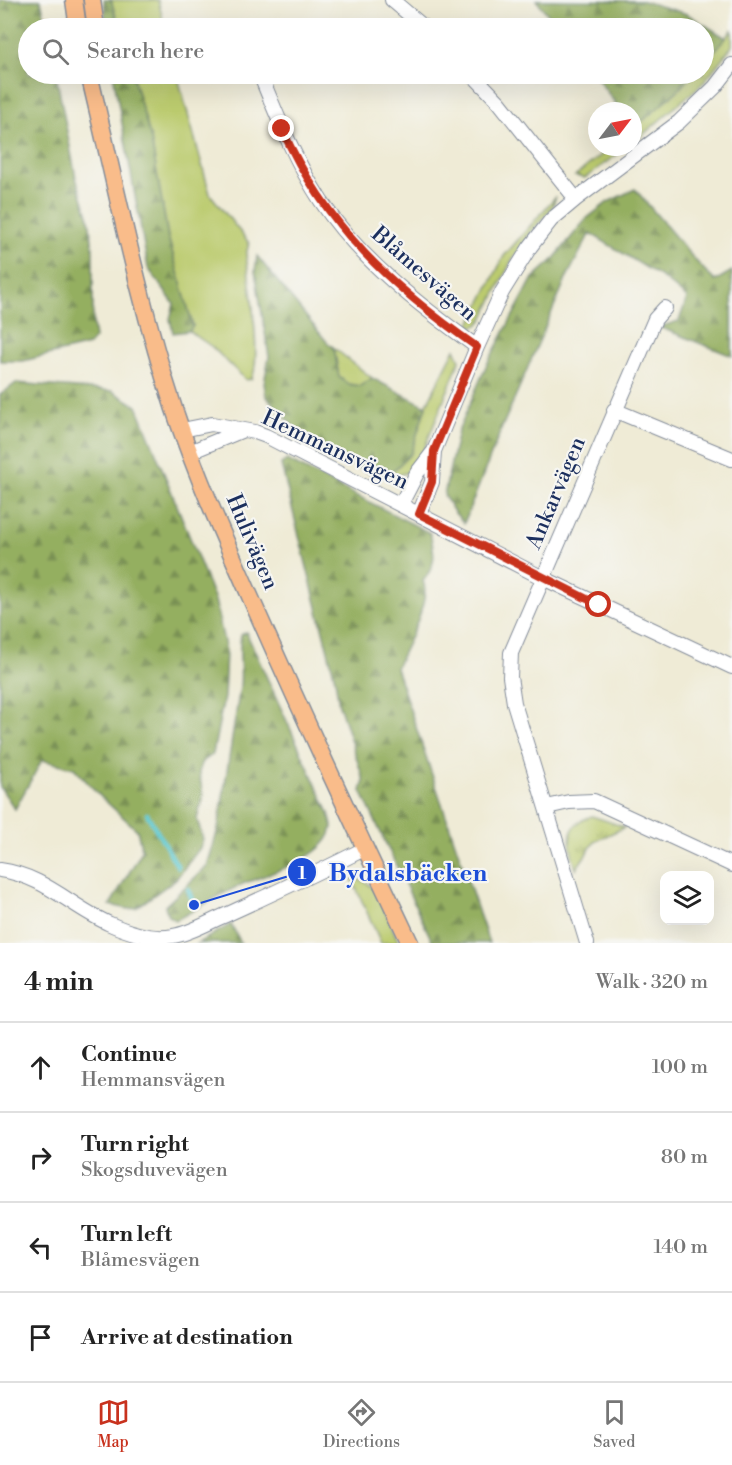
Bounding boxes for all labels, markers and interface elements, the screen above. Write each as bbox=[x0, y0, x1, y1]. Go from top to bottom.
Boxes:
search box bbox=[18, 18, 714, 84]
icon: search bbox=[39, 35, 72, 68]
text: Search here bbox=[87, 38, 204, 65]
north arrow bbox=[588, 102, 642, 156]
route end bbox=[268, 115, 294, 141]
street label: Blåmesvägen bbox=[365, 220, 482, 327]
street label: Hemmansvägen bbox=[257, 404, 413, 496]
street label: Ankarvägen bbox=[520, 433, 592, 554]
street label: Hulivägen bbox=[220, 490, 284, 594]
route start bbox=[585, 591, 611, 617]
callout: Bydalsbäcken bbox=[287, 851, 499, 893]
text: Bydalsbäcken bbox=[329, 859, 487, 889]
text: 1 bbox=[298, 862, 307, 885]
map controls bbox=[660, 871, 714, 925]
button: layers bbox=[660, 871, 714, 925]
text: 4 min bbox=[24, 966, 94, 998]
text: Walk · 320 m bbox=[596, 970, 708, 995]
text: Continue bbox=[81, 1041, 177, 1068]
icon: ahead bbox=[24, 1051, 57, 1084]
text: 100 m bbox=[652, 1055, 708, 1080]
text: Hemmansvägen bbox=[81, 1068, 226, 1093]
text: Turn right bbox=[81, 1131, 189, 1158]
icon: right bbox=[24, 1141, 57, 1174]
text: 80 m bbox=[661, 1145, 708, 1170]
text: Skogsduvevägen bbox=[81, 1158, 228, 1183]
text: Turn left bbox=[81, 1221, 172, 1248]
icon: left bbox=[24, 1231, 57, 1264]
text: 140 m bbox=[653, 1235, 708, 1260]
text: Blåmesvägen bbox=[81, 1248, 200, 1273]
icon: arrive bbox=[24, 1321, 57, 1354]
text: Arrive at destination bbox=[81, 1324, 293, 1351]
tab: Map bbox=[97, 1396, 130, 1452]
tab: Directions bbox=[323, 1396, 400, 1452]
tab: Saved bbox=[593, 1396, 635, 1452]

